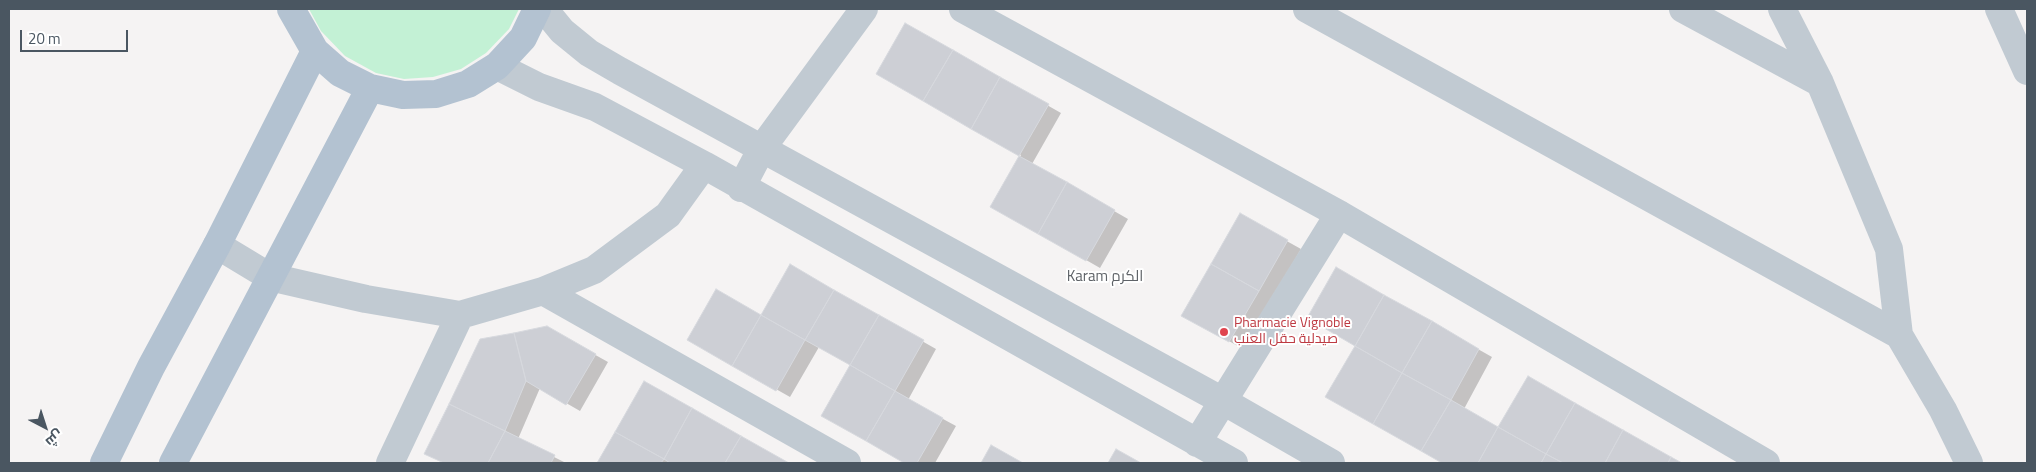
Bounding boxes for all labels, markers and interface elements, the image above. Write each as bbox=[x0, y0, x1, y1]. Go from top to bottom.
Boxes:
scale bar bbox=[22, 20, 130, 52]
text: 20 m bbox=[28, 27, 61, 50]
district label: Karam الكرم bbox=[1067, 268, 1143, 286]
place label: Pharmacie Vignoble صيدلية حقل العنب bbox=[1234, 316, 1351, 348]
marker: Pharmacie Vignoble صيدلية حقل العنب bbox=[1218, 326, 1230, 338]
north arrow bbox=[20, 402, 70, 452]
text: ش bbox=[41, 425, 69, 453]

